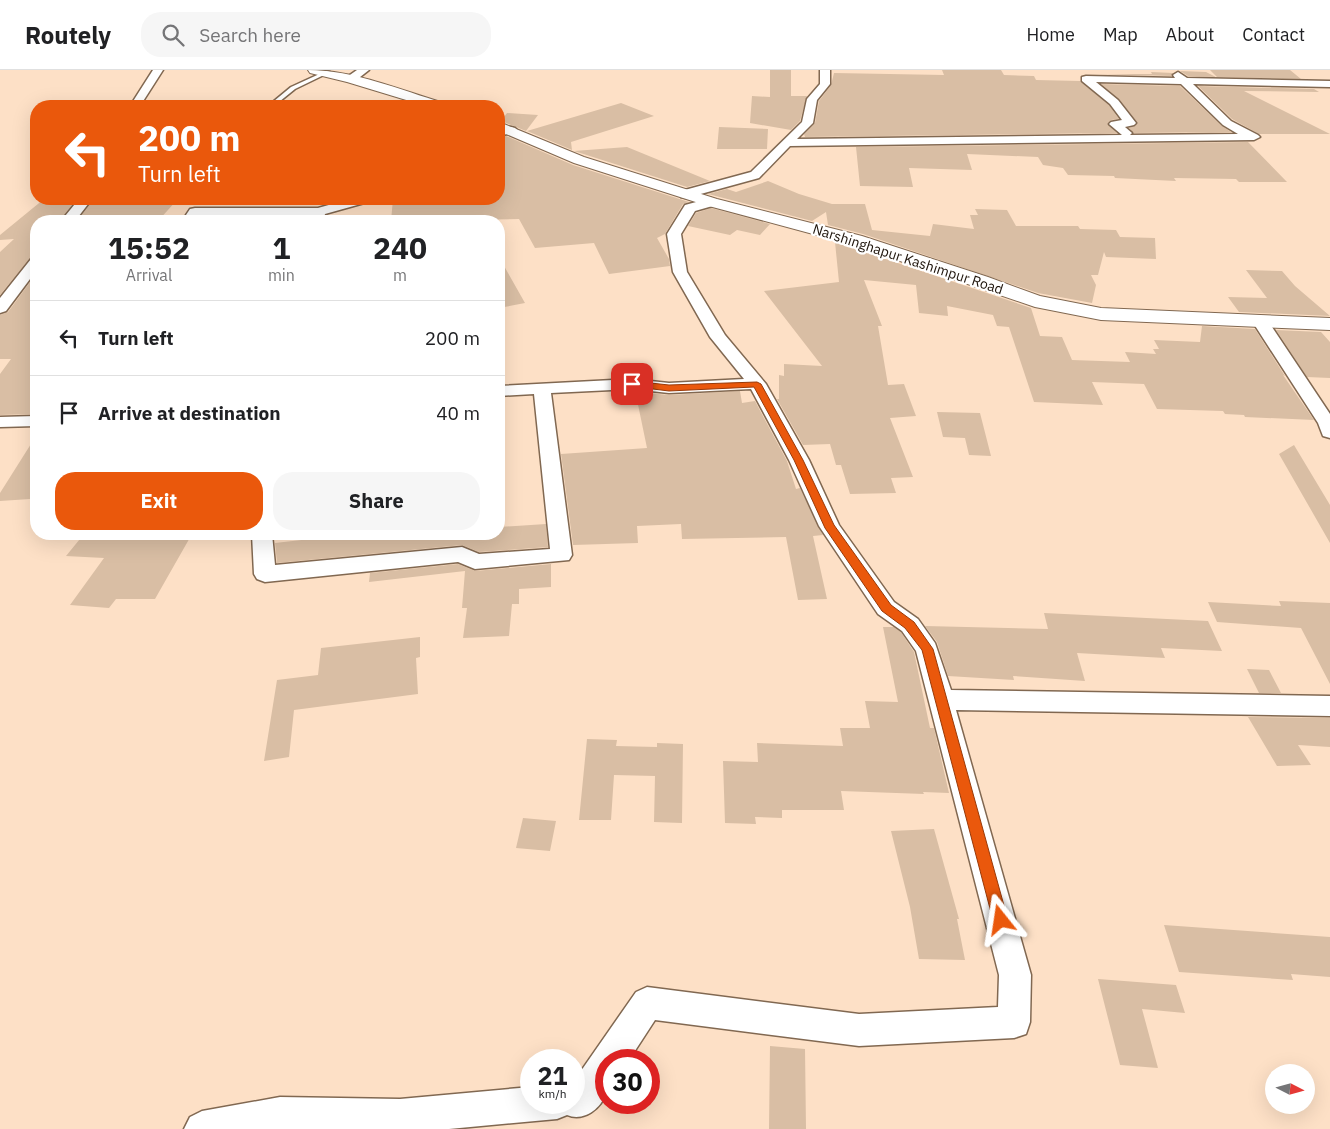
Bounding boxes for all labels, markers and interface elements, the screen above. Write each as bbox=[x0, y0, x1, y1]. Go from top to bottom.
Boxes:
search box bbox=[141, 12, 491, 57]
text: Routely bbox=[25, 19, 111, 51]
icon: search bbox=[159, 21, 187, 49]
text: Search here bbox=[199, 23, 301, 47]
text: Home bbox=[1027, 23, 1075, 46]
text: Map bbox=[1103, 23, 1138, 46]
text: About bbox=[1166, 23, 1214, 46]
text: Contact bbox=[1242, 23, 1305, 46]
text: 200 m bbox=[138, 115, 241, 161]
icon: left bbox=[55, 120, 120, 185]
text: Turn left bbox=[138, 159, 221, 188]
street label: Narshinghapur Kashimpur Road bbox=[810, 220, 1006, 298]
text: 15:52 bbox=[108, 228, 190, 267]
text: 1 bbox=[272, 228, 290, 267]
text: 240 bbox=[373, 228, 427, 267]
text: Arrival bbox=[126, 265, 172, 285]
text: min bbox=[268, 265, 295, 285]
text: m bbox=[393, 265, 407, 285]
icon: left bbox=[55, 324, 83, 352]
text: Turn left bbox=[98, 326, 174, 350]
text: 200 m bbox=[425, 326, 480, 350]
pin bbox=[611, 363, 653, 405]
icon: arrive bbox=[618, 370, 646, 398]
icon: arrive bbox=[55, 399, 83, 427]
text: Arrive at destination bbox=[98, 401, 281, 425]
text: 40 m bbox=[436, 401, 480, 425]
button: Exit bbox=[55, 472, 263, 530]
button: Share bbox=[273, 472, 480, 530]
position arrow bbox=[974, 893, 1026, 945]
speed limit sign: 30 bbox=[595, 1049, 660, 1114]
text: 21 bbox=[537, 1059, 568, 1092]
north arrow bbox=[1265, 1064, 1315, 1114]
map controls bbox=[1265, 1064, 1315, 1114]
text: km/h bbox=[538, 1086, 567, 1101]

